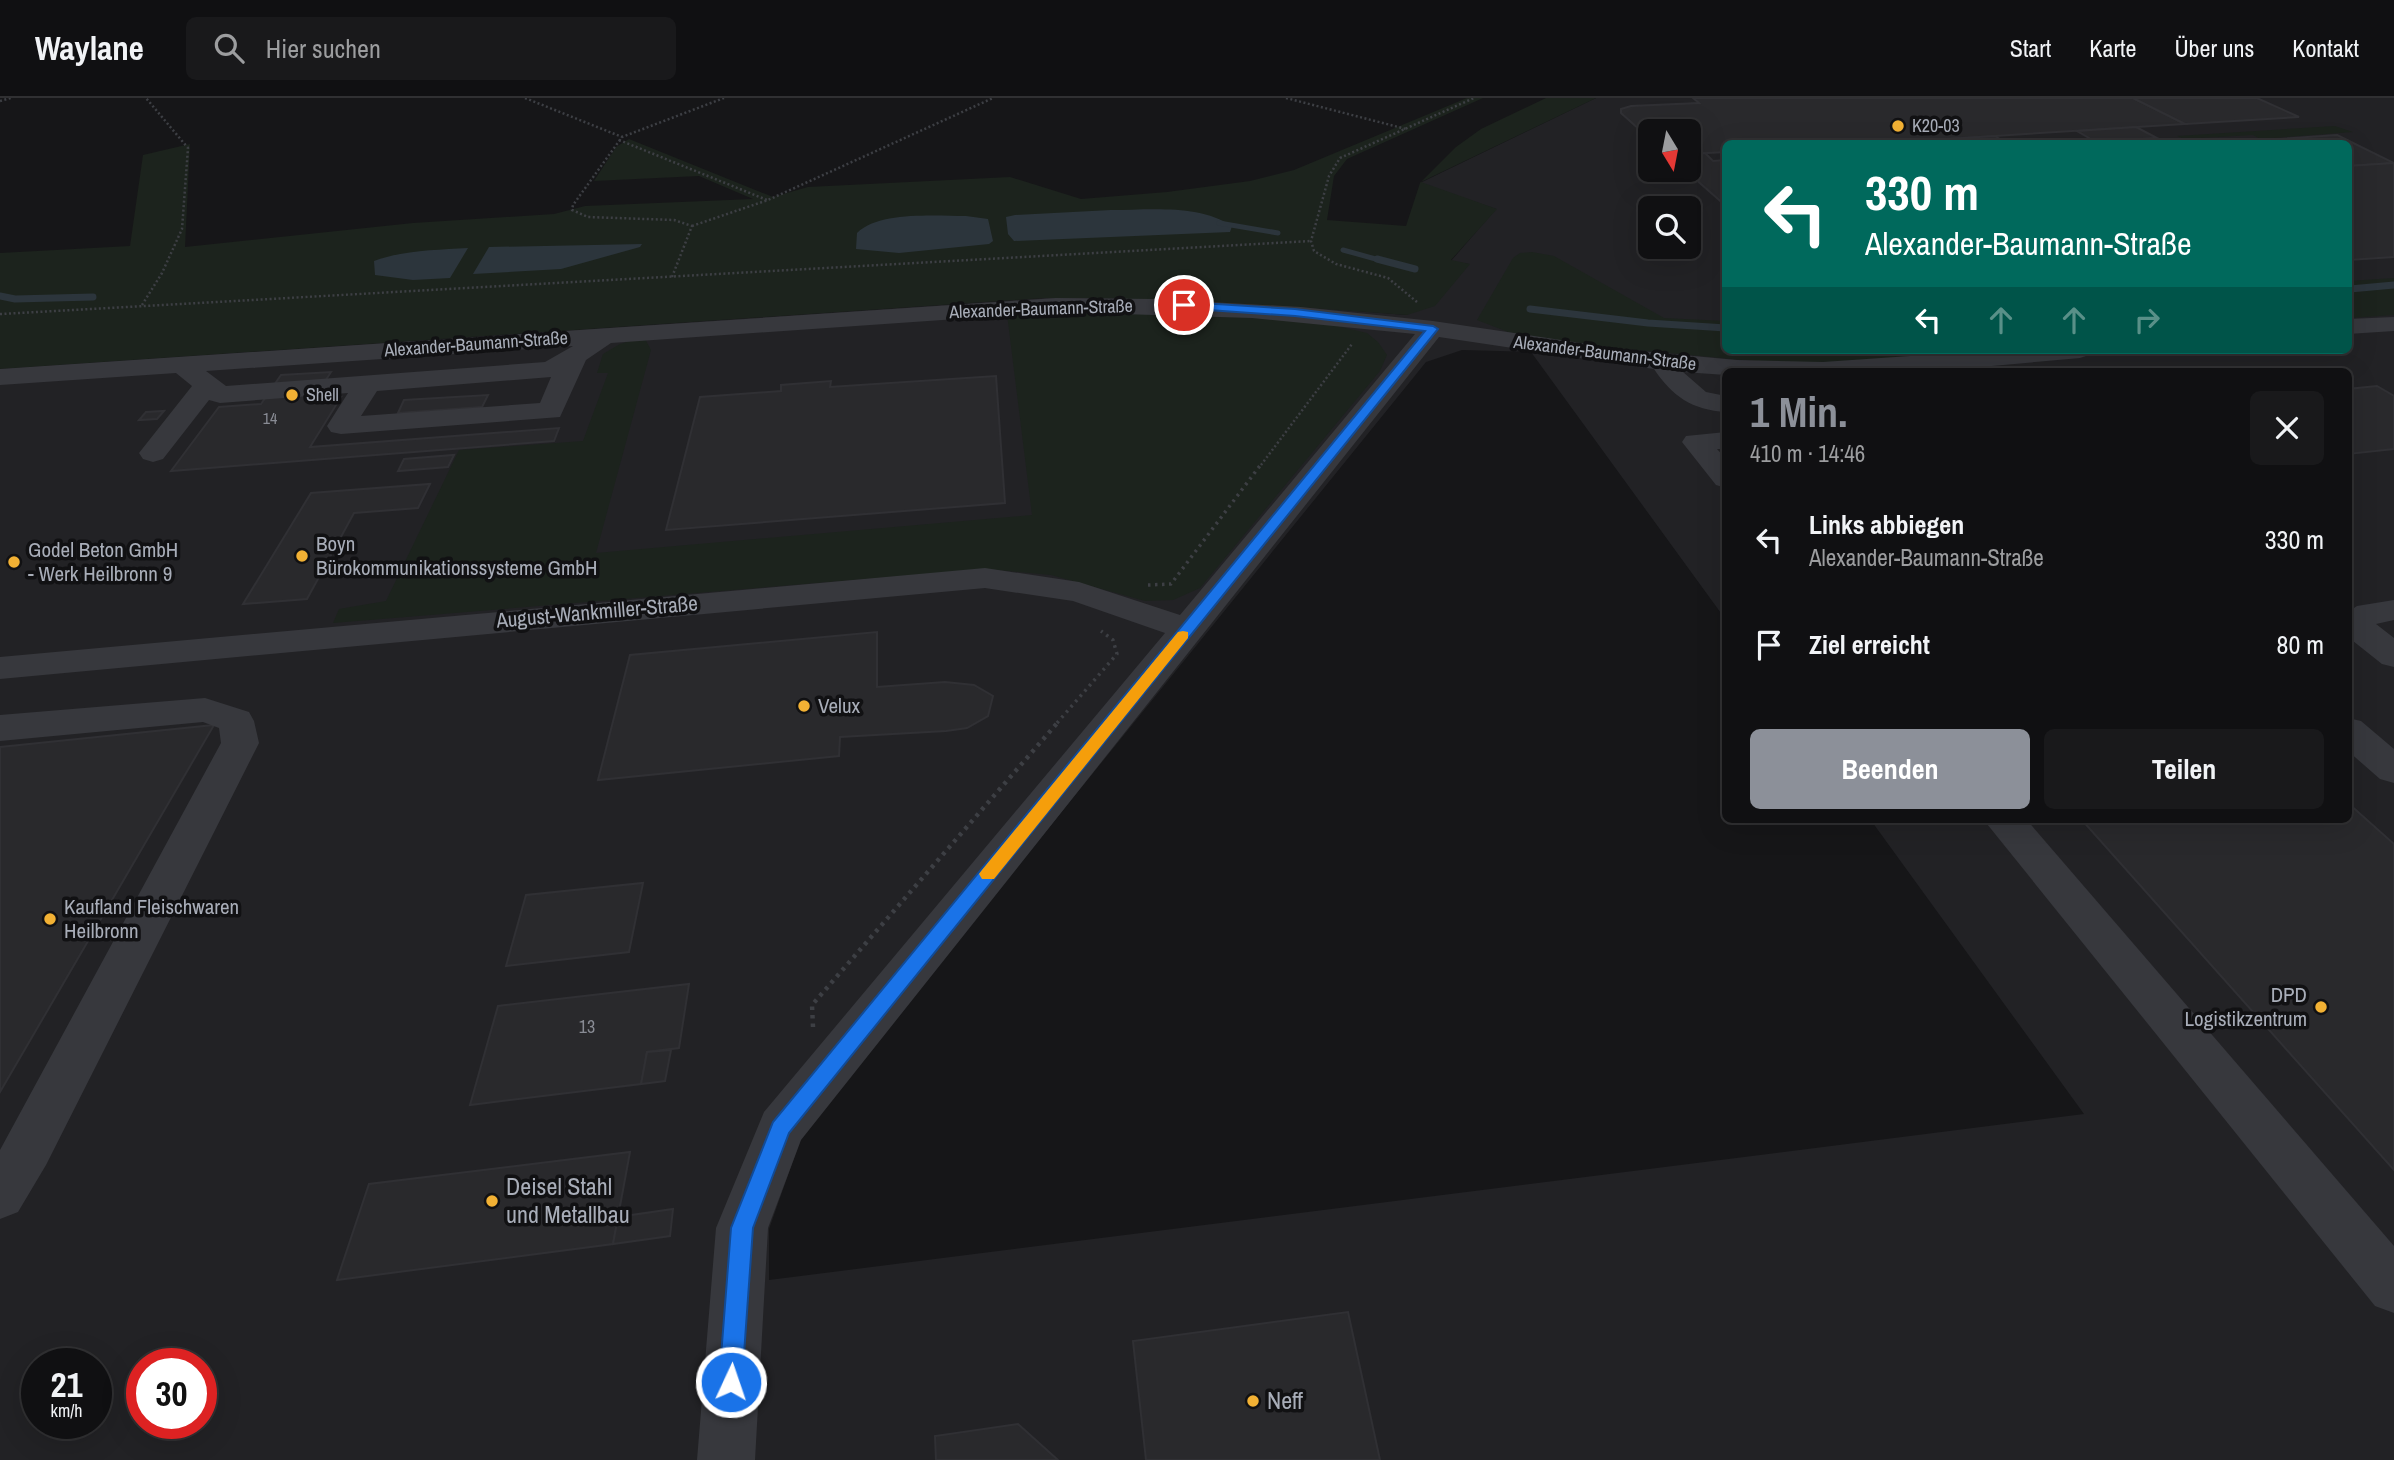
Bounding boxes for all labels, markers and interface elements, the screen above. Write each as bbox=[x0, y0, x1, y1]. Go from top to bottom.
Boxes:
search box bbox=[186, 17, 676, 80]
text: Waylane bbox=[35, 26, 144, 70]
icon: search bbox=[210, 29, 248, 67]
text: Hier suchen bbox=[266, 31, 381, 66]
text: Start bbox=[2010, 32, 2051, 64]
text: Karte bbox=[2089, 32, 2136, 64]
text: Über uns bbox=[2174, 32, 2254, 64]
text: Kontakt bbox=[2292, 32, 2359, 64]
place label: K20-03 bbox=[1912, 113, 1960, 138]
marker: K20-03 bbox=[1890, 118, 1906, 134]
north arrow bbox=[1638, 119, 1701, 182]
map controls bbox=[1638, 119, 1701, 259]
text: 330 m bbox=[1865, 159, 1979, 225]
icon: left bbox=[1750, 168, 1841, 259]
button: search bbox=[1638, 196, 1701, 259]
text: Alexander-Baumann-Straße bbox=[1865, 222, 2192, 265]
pin bbox=[1154, 275, 1214, 335]
icon: arrive bbox=[1165, 286, 1203, 324]
street label: Alexander-Baumann-Straße bbox=[948, 293, 1133, 324]
icon: left bbox=[1909, 301, 1947, 339]
icon: ahead bbox=[1982, 301, 2020, 339]
icon: ahead bbox=[2055, 301, 2093, 339]
icon: right bbox=[2128, 301, 2166, 339]
street label: Alexander-Baumann-Straße bbox=[382, 325, 568, 362]
street label: Alexander-Baumann-Straße bbox=[1511, 329, 1698, 376]
place label: Shell bbox=[306, 382, 339, 407]
text: 1 Min. bbox=[1750, 384, 1848, 440]
marker: Shell bbox=[284, 387, 300, 403]
button: close bbox=[2250, 391, 2324, 465]
house number: 14 bbox=[263, 407, 277, 429]
text: 410 m · 14:46 bbox=[1750, 438, 1865, 469]
text: Links abbiegen bbox=[1809, 507, 1964, 542]
icon: left bbox=[1750, 521, 1788, 559]
text: 330 m bbox=[2265, 522, 2324, 557]
place label: Boyn Bürokommunikationssysteme GmbH bbox=[316, 529, 597, 582]
place label: Godel Beton GmbH - Werk Heilbronn 9 bbox=[28, 535, 178, 588]
text: Alexander-Baumann-Straße bbox=[1809, 542, 2044, 573]
marker: Boyn Bürokommunikationssysteme GmbH bbox=[294, 548, 310, 564]
marker: Godel Beton GmbH - Werk Heilbronn 9 bbox=[6, 554, 22, 570]
street label: August-Wankmiller-Straße bbox=[494, 588, 699, 635]
icon: arrive bbox=[1750, 626, 1788, 664]
text: Ziel erreicht bbox=[1809, 627, 1930, 662]
text: 80 m bbox=[2277, 627, 2324, 662]
place label: Velux bbox=[818, 691, 861, 720]
marker: Velux bbox=[796, 698, 812, 714]
button: Beenden bbox=[1750, 729, 2030, 809]
button: Teilen bbox=[2044, 729, 2324, 809]
place label: Kaufland Fleischwaren Heilbronn bbox=[64, 892, 239, 945]
marker: Kaufland Fleischwaren Heilbronn bbox=[42, 911, 58, 927]
place label: DPD Logistikzentrum bbox=[2184, 980, 2307, 1033]
marker: DPD Logistikzentrum bbox=[2313, 999, 2329, 1015]
house number: 13 bbox=[579, 1014, 595, 1039]
place label: Deisel Stahl und Metallbau bbox=[506, 1170, 630, 1230]
marker: Deisel Stahl und Metallbau bbox=[484, 1193, 500, 1209]
position arrow bbox=[694, 1345, 768, 1419]
speed limit sign: 30 bbox=[126, 1348, 217, 1439]
text: 21 bbox=[51, 1361, 82, 1408]
place label: Neff bbox=[1267, 1384, 1303, 1416]
marker: Neff bbox=[1245, 1393, 1261, 1409]
text: km/h bbox=[51, 1398, 83, 1423]

